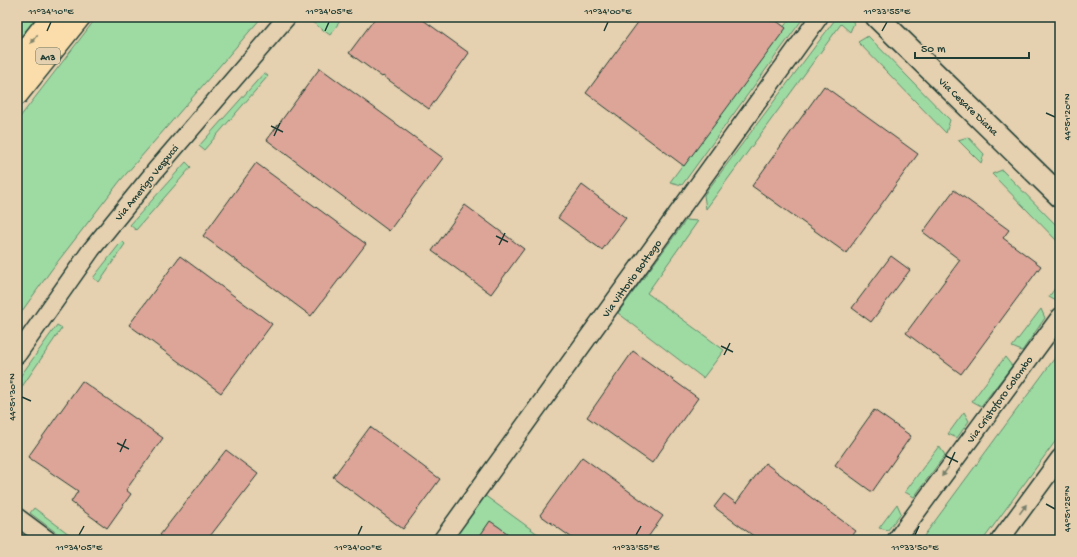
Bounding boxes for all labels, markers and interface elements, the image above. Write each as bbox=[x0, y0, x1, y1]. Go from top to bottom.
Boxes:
text: 11°34'10"E bbox=[27, 6, 74, 18]
text: 11°34'05"E bbox=[305, 6, 353, 18]
text: 11°34'00"E bbox=[584, 6, 632, 18]
text: 11°33'55"E bbox=[863, 6, 911, 18]
one-way arrow bbox=[30, 33, 39, 44]
scale bar bbox=[915, 34, 1029, 60]
text: 50 m bbox=[921, 43, 946, 57]
road number: A13 bbox=[36, 48, 60, 64]
street label: Via Cesare Diana bbox=[935, 75, 1001, 140]
text: 44°51'20"N bbox=[1062, 93, 1074, 141]
street label: Via Amerigo Vespucci bbox=[113, 143, 182, 224]
street label: Via Vittorio Bottego bbox=[600, 238, 665, 321]
street label: Via Cristoforo Colombo bbox=[964, 354, 1036, 447]
text: 44°51'30"N bbox=[7, 373, 19, 421]
one-way arrow bbox=[941, 467, 950, 478]
text: 44°51'25"N bbox=[1062, 485, 1074, 532]
one-way arrow bbox=[1019, 503, 1027, 514]
text: 11°34'05"E bbox=[55, 542, 103, 554]
text: 11°34'00"E bbox=[334, 542, 382, 554]
text: 11°33'55"E bbox=[612, 542, 660, 554]
text: 11°33'50"E bbox=[891, 542, 939, 554]

